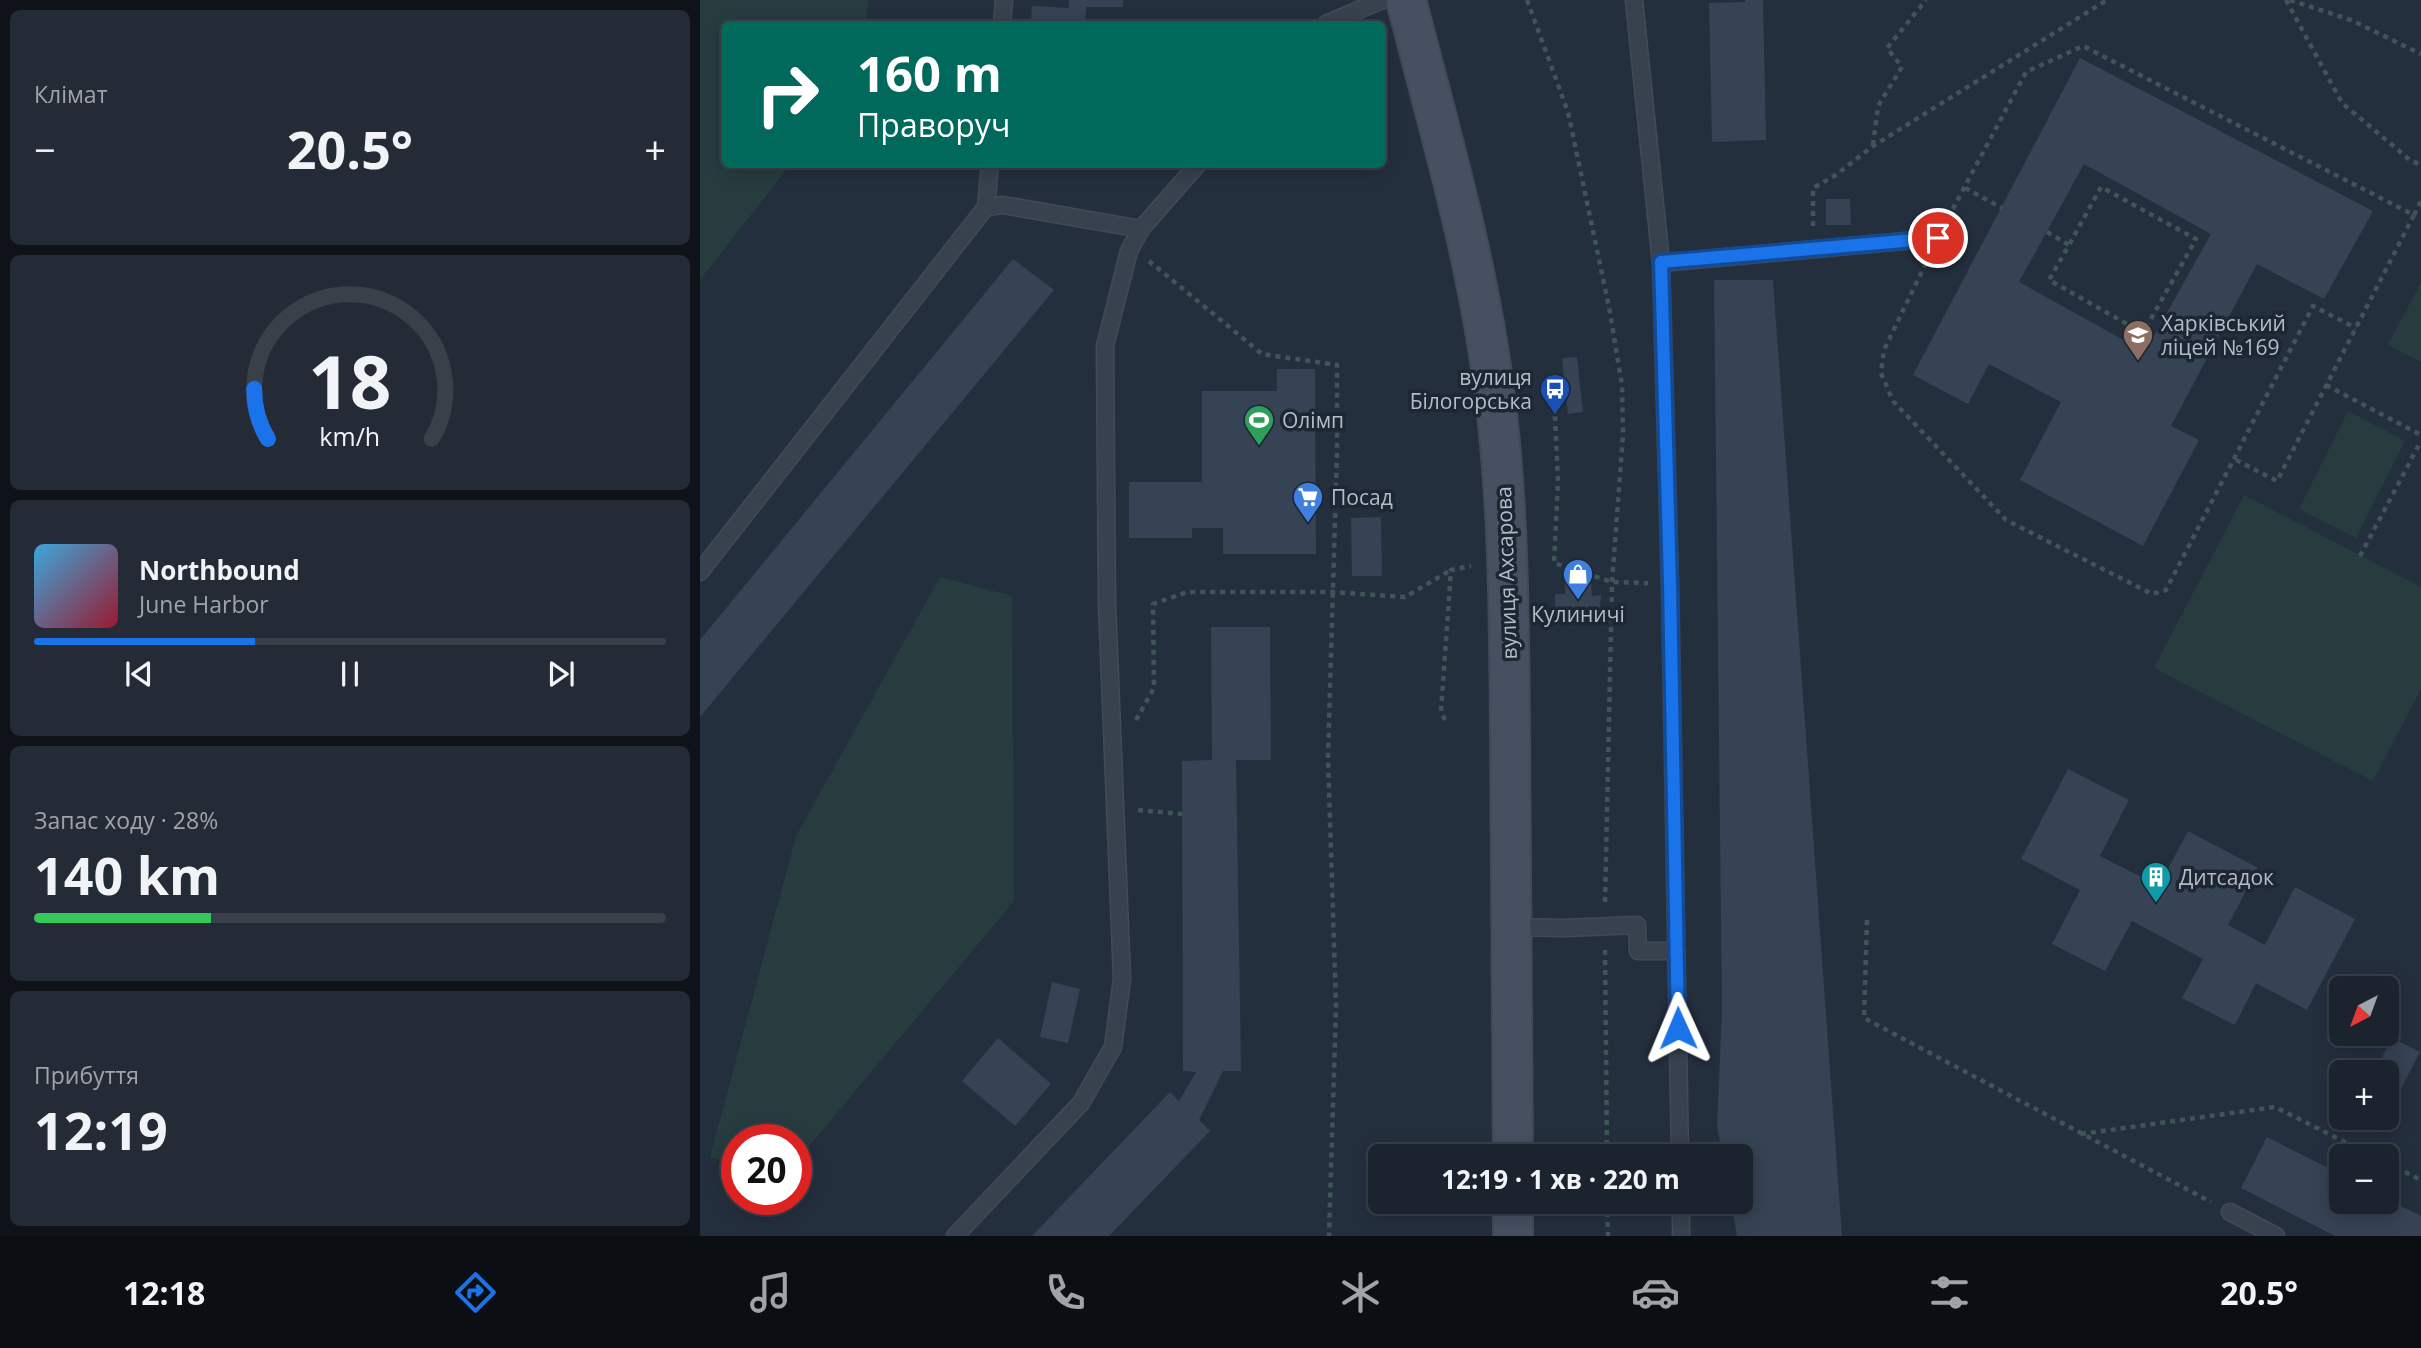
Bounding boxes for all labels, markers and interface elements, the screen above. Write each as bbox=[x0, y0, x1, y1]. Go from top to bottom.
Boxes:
text: 160 m bbox=[857, 40, 1002, 106]
icon: right bbox=[742, 49, 833, 140]
text: Клімат bbox=[34, 78, 107, 110]
text: Праворуч bbox=[857, 103, 1010, 146]
text: 20.5° bbox=[287, 113, 413, 184]
text: − bbox=[34, 123, 56, 175]
text: + bbox=[644, 123, 666, 175]
pin bbox=[1908, 208, 1968, 268]
icon: arrive bbox=[1919, 219, 1957, 257]
place label: Харківський ліцей №169 bbox=[2161, 309, 2286, 361]
school or university icon: Харківський ліцей №169 bbox=[2121, 318, 2155, 362]
text: 18 bbox=[308, 331, 392, 430]
place label: вулиця Білогорська bbox=[1410, 363, 1532, 415]
bus stop icon: вулиця Білогорська bbox=[1538, 372, 1572, 416]
sports icon: Олімп bbox=[1242, 403, 1276, 447]
place label: Олімп bbox=[1282, 406, 1344, 434]
text: km/h bbox=[320, 419, 380, 453]
supermarket icon: Посад bbox=[1291, 480, 1325, 524]
place label: Посад bbox=[1331, 483, 1393, 511]
street label: вулиця Ахсарова bbox=[1489, 486, 1523, 660]
text: Northbound bbox=[139, 552, 300, 588]
shop icon: Кулиничі bbox=[1561, 557, 1595, 601]
text: June Harbor bbox=[139, 588, 269, 620]
place label: Кулиничі bbox=[1531, 600, 1625, 628]
icon: previous bbox=[120, 655, 158, 693]
icon: pause bbox=[331, 655, 369, 693]
icon: next bbox=[542, 655, 580, 693]
text: Запас ходу · 28% bbox=[34, 804, 218, 836]
text: 140 km bbox=[34, 839, 220, 910]
building icon: Дитсадок bbox=[2139, 860, 2173, 904]
place label: Дитсадок bbox=[2179, 863, 2274, 891]
north arrow bbox=[2329, 976, 2399, 1046]
map controls bbox=[2329, 976, 2399, 1214]
position arrow bbox=[1641, 991, 1715, 1065]
text: Прибуття bbox=[34, 1059, 139, 1091]
button: + bbox=[2329, 1060, 2399, 1130]
text: 12:19 bbox=[34, 1094, 168, 1165]
speed limit sign: 20 bbox=[721, 1124, 812, 1215]
button: − bbox=[2329, 1144, 2399, 1214]
text: 12:19 · 1 хв · 220 m bbox=[1441, 1161, 1680, 1197]
icon: directions bbox=[451, 1268, 500, 1317]
icon: music bbox=[746, 1268, 795, 1317]
icon: phone bbox=[1041, 1268, 1090, 1317]
icon: climate bbox=[1336, 1268, 1385, 1317]
icon: car bbox=[1631, 1268, 1680, 1317]
icon: filters bbox=[1925, 1268, 1974, 1317]
text: 12:18 bbox=[123, 1271, 205, 1314]
text: 20.5° bbox=[2220, 1271, 2298, 1314]

